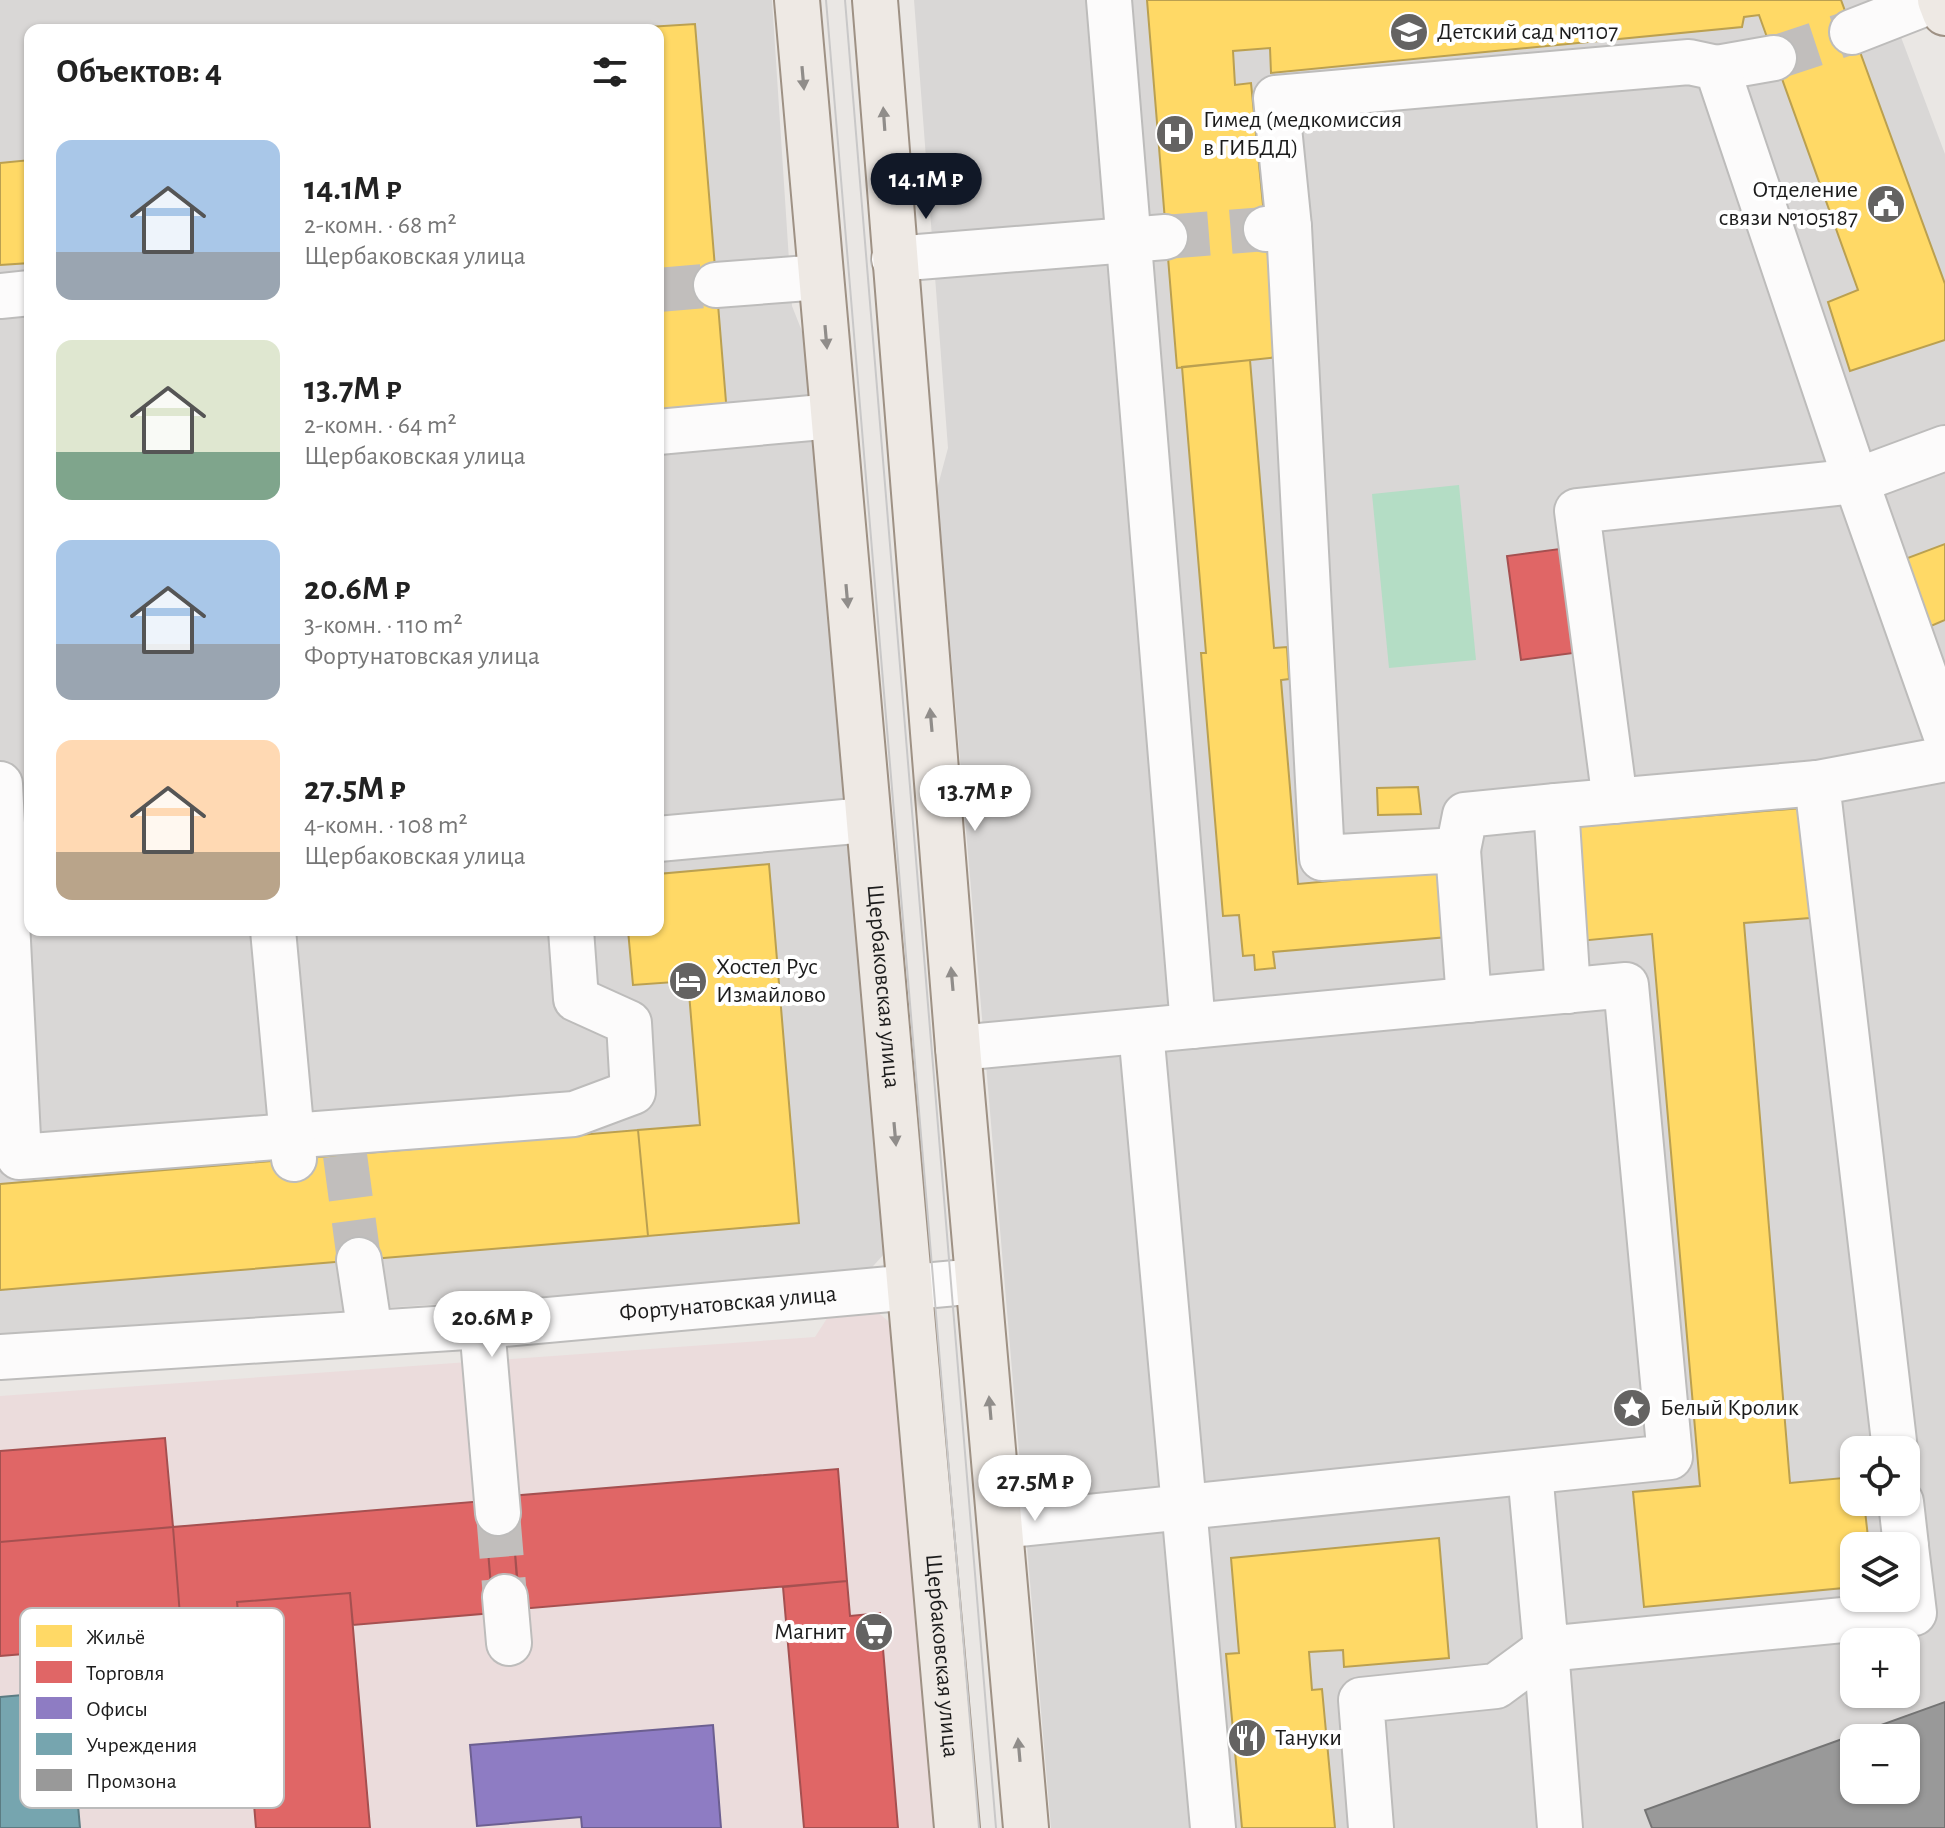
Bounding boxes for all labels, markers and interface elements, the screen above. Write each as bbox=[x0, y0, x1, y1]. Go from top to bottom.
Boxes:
school or university icon: Детский сад №1107 bbox=[1388, 11, 1430, 53]
place label: Детский сад №1107 bbox=[1437, 20, 1618, 44]
icon: filters bbox=[588, 50, 632, 94]
text: Объектов: 4 bbox=[56, 55, 222, 89]
one-way arrow bbox=[797, 66, 810, 91]
one-way arrow bbox=[877, 106, 890, 131]
place label: Гимед (медкомиссия в ГИБДД) bbox=[1203, 108, 1402, 160]
hospital icon: Гимед (медкомиссия в ГИБДД) bbox=[1154, 113, 1196, 155]
pin: 14.1M ₽ bbox=[852, 153, 1000, 221]
text: 14.1M ₽ bbox=[889, 166, 963, 192]
icon: home bbox=[120, 172, 216, 268]
text: 14.1M ₽ bbox=[304, 172, 402, 206]
place label: Отделение связи №105187 bbox=[1719, 178, 1858, 230]
public building icon: Отделение связи №105187 bbox=[1865, 183, 1907, 225]
text: 2-комн. · 68 m² bbox=[304, 212, 457, 238]
text: Щербаковская улица bbox=[304, 243, 526, 269]
one-way arrow bbox=[820, 325, 833, 350]
icon: home bbox=[120, 372, 216, 468]
text: 13.7M ₽ bbox=[304, 372, 402, 406]
text: 2-комн. · 64 m² bbox=[304, 412, 457, 438]
text: Щербаковская улица bbox=[304, 443, 526, 469]
icon: home bbox=[120, 572, 216, 668]
text: 20.6M ₽ bbox=[304, 572, 410, 606]
one-way arrow bbox=[841, 584, 854, 609]
text: 3-комн. · 110 m² bbox=[304, 612, 462, 638]
text: Фортунатовская улица bbox=[304, 643, 540, 669]
one-way arrow bbox=[924, 707, 937, 732]
pin: 13.7M ₽ bbox=[901, 765, 1049, 833]
icon: home bbox=[120, 772, 216, 868]
text: 27.5M ₽ bbox=[304, 772, 405, 806]
text: 13.7M ₽ bbox=[938, 778, 1012, 804]
text: 4-комн. · 108 m² bbox=[304, 812, 468, 838]
text: Щербаковская улица bbox=[304, 843, 526, 869]
street label: Щербаковская улица bbox=[862, 883, 904, 1089]
place label: Хостел Рус Измайлово bbox=[716, 955, 826, 1007]
hotel icon: Хостел Рус Измайлово bbox=[667, 960, 709, 1002]
one-way arrow bbox=[946, 966, 959, 991]
one-way arrow bbox=[889, 1122, 902, 1147]
street label: Фортунатовская улица bbox=[618, 1282, 838, 1325]
pin: 20.6M ₽ bbox=[418, 1291, 566, 1359]
text: 20.6M ₽ bbox=[451, 1304, 533, 1330]
place icon: Белый Кролик bbox=[1611, 1387, 1653, 1429]
one-way arrow bbox=[983, 1395, 996, 1420]
place label: Белый Кролик bbox=[1660, 1396, 1799, 1420]
map controls bbox=[1840, 1436, 1920, 1804]
button: locate bbox=[1840, 1436, 1920, 1516]
pin: 27.5M ₽ bbox=[961, 1455, 1109, 1523]
text: 27.5M ₽ bbox=[996, 1468, 1074, 1494]
button: layers bbox=[1840, 1532, 1920, 1612]
street label: Щербаковская улица bbox=[921, 1553, 963, 1759]
legend bbox=[20, 1608, 284, 1808]
supermarket icon: Магнит bbox=[853, 1611, 895, 1653]
place label: Магнит bbox=[774, 1620, 846, 1644]
text: Жильё bbox=[86, 1626, 145, 1648]
button: + bbox=[1840, 1628, 1920, 1708]
text: Торговля bbox=[86, 1662, 165, 1684]
text: Офисы bbox=[86, 1698, 148, 1720]
restaurant icon: Тануки bbox=[1226, 1717, 1268, 1759]
button: − bbox=[1840, 1724, 1920, 1804]
place label: Тануки bbox=[1275, 1726, 1342, 1750]
text: Учреждения bbox=[86, 1734, 197, 1756]
one-way arrow bbox=[1012, 1737, 1025, 1762]
text: Промзона bbox=[86, 1770, 177, 1792]

